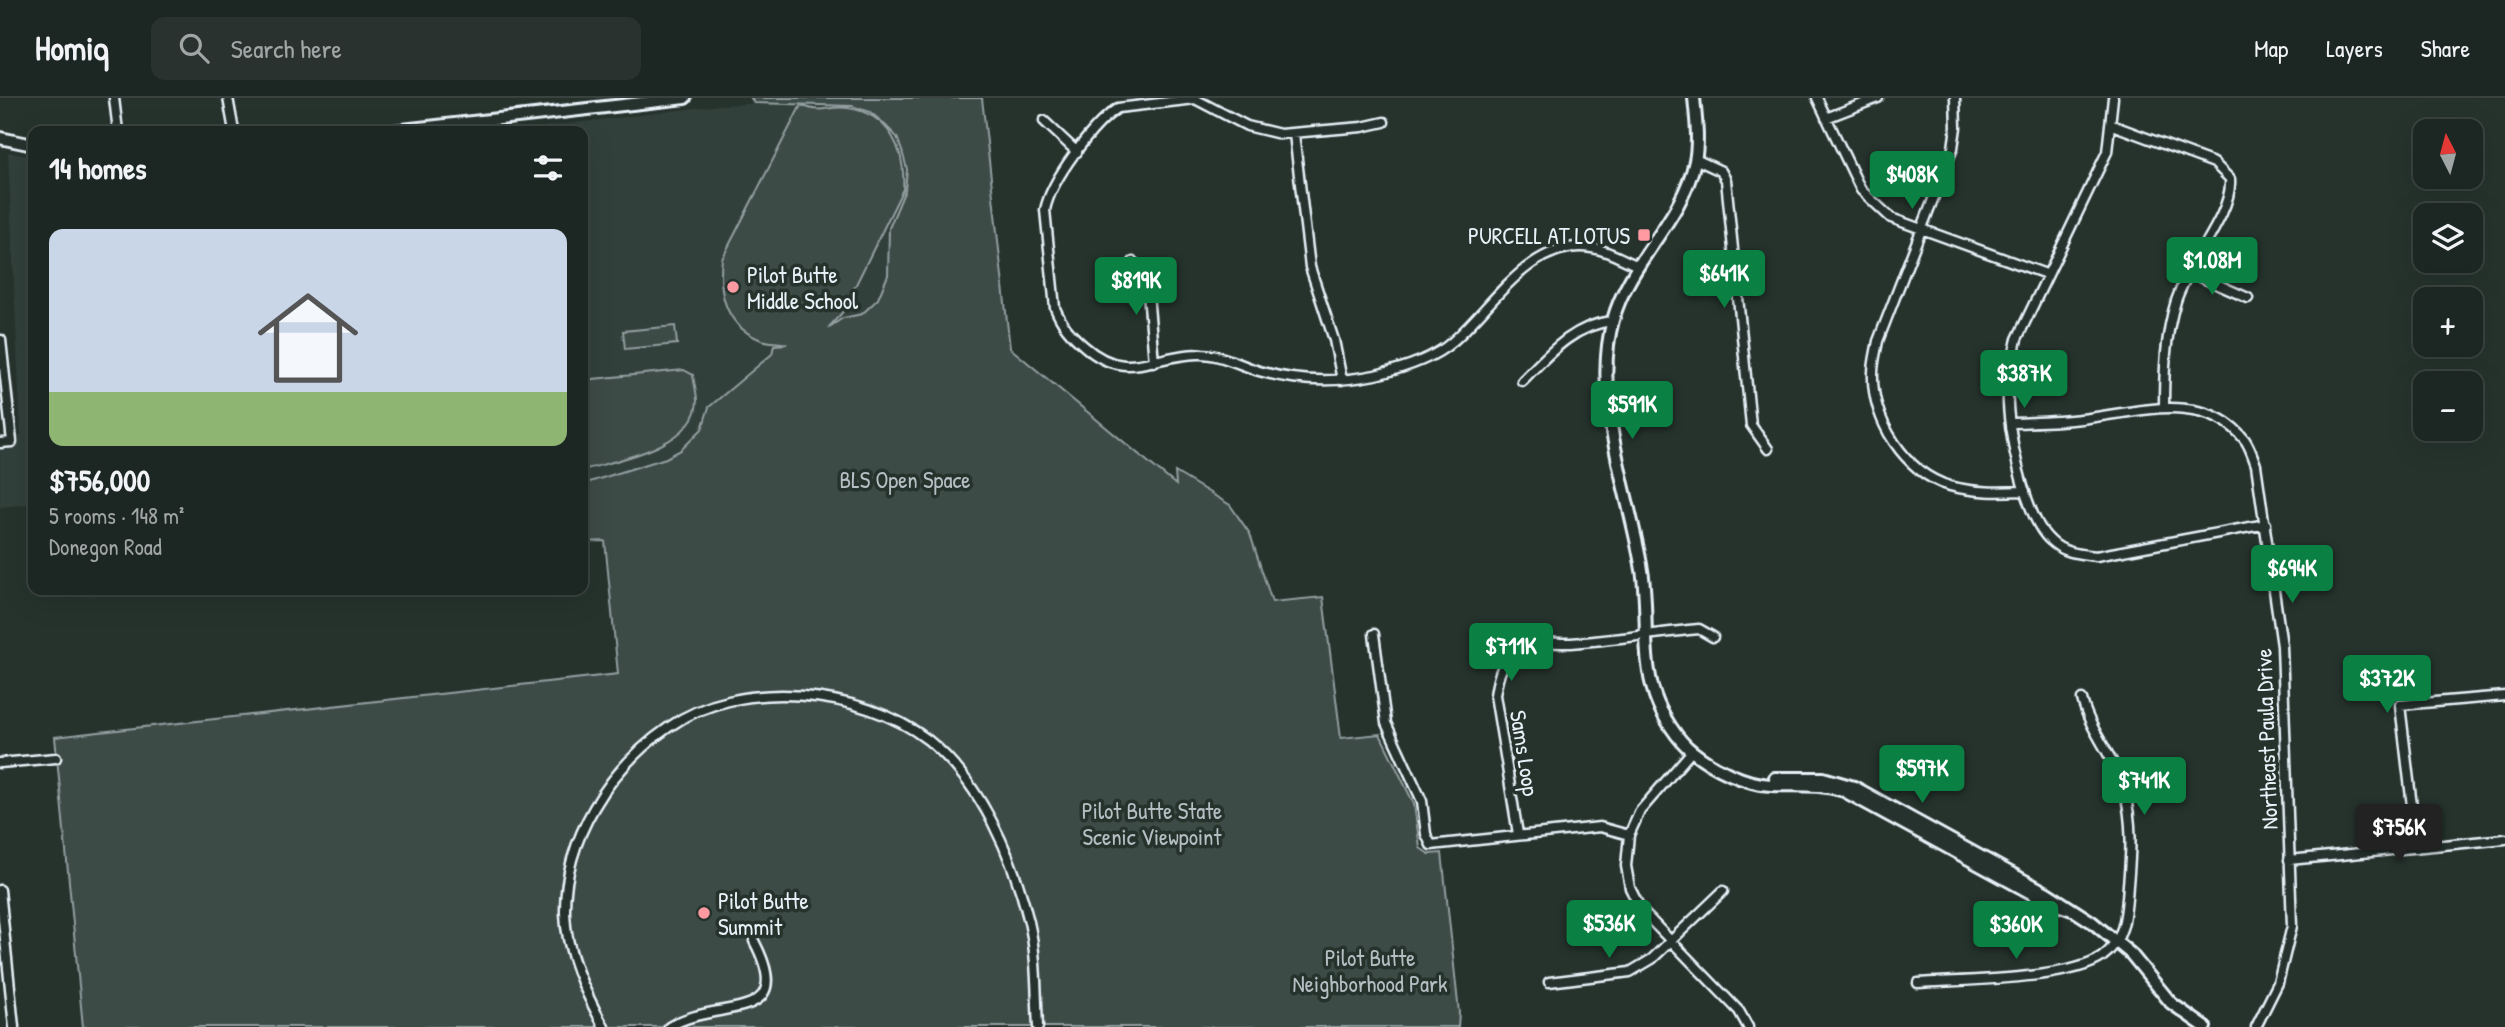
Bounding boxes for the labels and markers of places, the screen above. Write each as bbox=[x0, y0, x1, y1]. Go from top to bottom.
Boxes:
pin: $408K bbox=[1863, 152, 1961, 211]
place label: PURCELL AT LOTUS bbox=[1468, 220, 1630, 251]
marker: PURCELL AT LOTUS bbox=[1636, 227, 1652, 243]
pin: $1.08M bbox=[2155, 238, 2269, 297]
pin: $641K bbox=[1675, 250, 1773, 310]
pin: $819K bbox=[1087, 258, 1185, 317]
place label: Pilot Butte Middle School bbox=[747, 259, 859, 316]
marker: Pilot Butte Middle School bbox=[725, 279, 741, 295]
pin: $387K bbox=[1975, 350, 2073, 410]
pin: $591K bbox=[1583, 382, 1681, 441]
pin: $694K bbox=[2243, 546, 2341, 605]
pin: $711K bbox=[1462, 624, 1560, 683]
pin: $372K bbox=[2338, 656, 2436, 715]
pin: $597K bbox=[1873, 746, 1971, 805]
pin: $741K bbox=[2095, 758, 2193, 817]
pin: $756K bbox=[2350, 804, 2448, 864]
place label: Pilot Butte Summit bbox=[718, 885, 809, 942]
pin: $536K bbox=[1560, 900, 1658, 960]
pin: $360K bbox=[1967, 902, 2065, 961]
marker: Pilot Butte Summit bbox=[696, 905, 712, 921]

